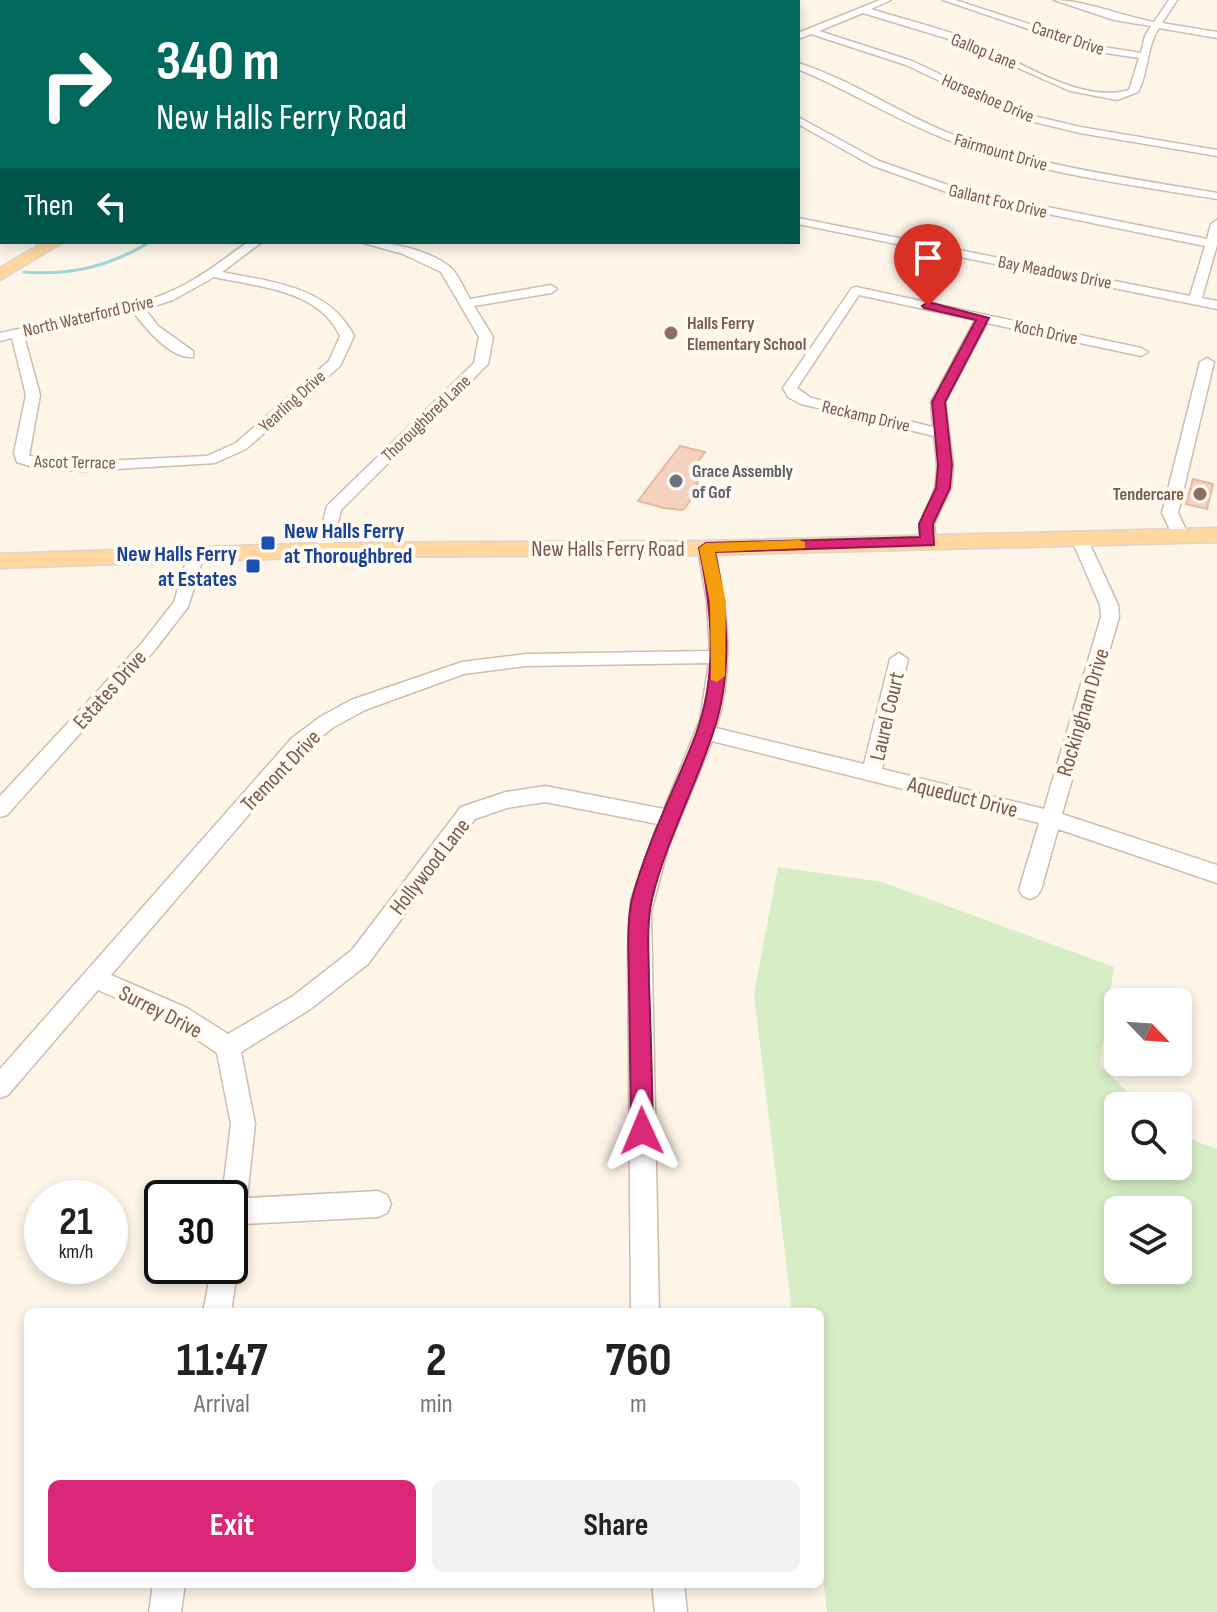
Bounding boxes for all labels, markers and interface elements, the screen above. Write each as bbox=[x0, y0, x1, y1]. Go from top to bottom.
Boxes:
street label: Canter Drive bbox=[1029, 17, 1107, 60]
text: 340 m bbox=[156, 29, 280, 96]
street label: Gallop Lane bbox=[948, 29, 1020, 74]
icon: right bbox=[24, 32, 128, 136]
street label: Horseshoe Drive bbox=[938, 70, 1037, 127]
text: New Halls Ferry Road bbox=[156, 97, 407, 140]
street label: Fairmount Drive bbox=[952, 129, 1050, 176]
street label: Gallant Fox Drive bbox=[947, 180, 1049, 223]
icon: left bbox=[90, 184, 134, 228]
text: Then bbox=[24, 188, 74, 224]
pin bbox=[894, 224, 962, 306]
icon: arrive bbox=[906, 236, 950, 280]
street label: Bay Meadows Drive bbox=[996, 251, 1113, 294]
street label: North Waterford Drive bbox=[21, 291, 155, 342]
place label: Halls Ferry Elementary School bbox=[687, 313, 806, 355]
street label: Koch Drive bbox=[1012, 316, 1080, 349]
marker: Halls Ferry Elementary School bbox=[662, 324, 680, 342]
street label: Yearling Drive bbox=[255, 366, 330, 437]
street label: Thoroughbred Lane bbox=[377, 371, 475, 466]
street label: Reckamp Drive bbox=[820, 396, 912, 437]
street label: Ascot Terrace bbox=[33, 451, 116, 474]
place label: Grace Assembly of Gof bbox=[692, 461, 794, 503]
marker: Grace Assembly of Gof bbox=[667, 472, 685, 490]
place label: Tendercare bbox=[1113, 484, 1184, 505]
marker: Tendercare bbox=[1191, 485, 1209, 503]
place label: New Halls Ferry at Thoroughbred bbox=[284, 518, 412, 570]
marker: New Halls Ferry at Thoroughbred bbox=[259, 534, 277, 552]
street label: New Halls Ferry Road bbox=[531, 536, 685, 563]
place label: New Halls Ferry at Estates bbox=[117, 541, 237, 593]
marker: New Halls Ferry at Estates bbox=[244, 557, 262, 575]
street label: Estates Drive bbox=[68, 645, 153, 735]
street label: Rockingham Drive bbox=[1051, 645, 1116, 780]
street label: Laurel Court bbox=[864, 669, 911, 763]
street label: Tremont Drive bbox=[235, 724, 327, 818]
street label: Aqueduct Drive bbox=[904, 770, 1021, 824]
street label: Hollywood Lane bbox=[384, 813, 476, 921]
street label: Surrey Drive bbox=[114, 980, 207, 1045]
north arrow bbox=[1104, 988, 1192, 1076]
map controls bbox=[1104, 988, 1192, 1284]
position arrow bbox=[600, 1089, 684, 1173]
button: search bbox=[1104, 1092, 1192, 1180]
speed limit sign: 30 bbox=[144, 1180, 248, 1284]
button: layers bbox=[1104, 1196, 1192, 1284]
text: 21 bbox=[59, 1198, 93, 1246]
text: km/h bbox=[59, 1240, 93, 1264]
text: 11:47 bbox=[177, 1332, 267, 1389]
text: 2 bbox=[426, 1332, 447, 1389]
text: 760 bbox=[605, 1332, 671, 1389]
text: Arrival bbox=[194, 1389, 250, 1420]
text: min bbox=[420, 1389, 453, 1420]
text: m bbox=[630, 1389, 647, 1420]
button: Exit bbox=[48, 1480, 416, 1572]
button: Share bbox=[432, 1480, 800, 1572]

